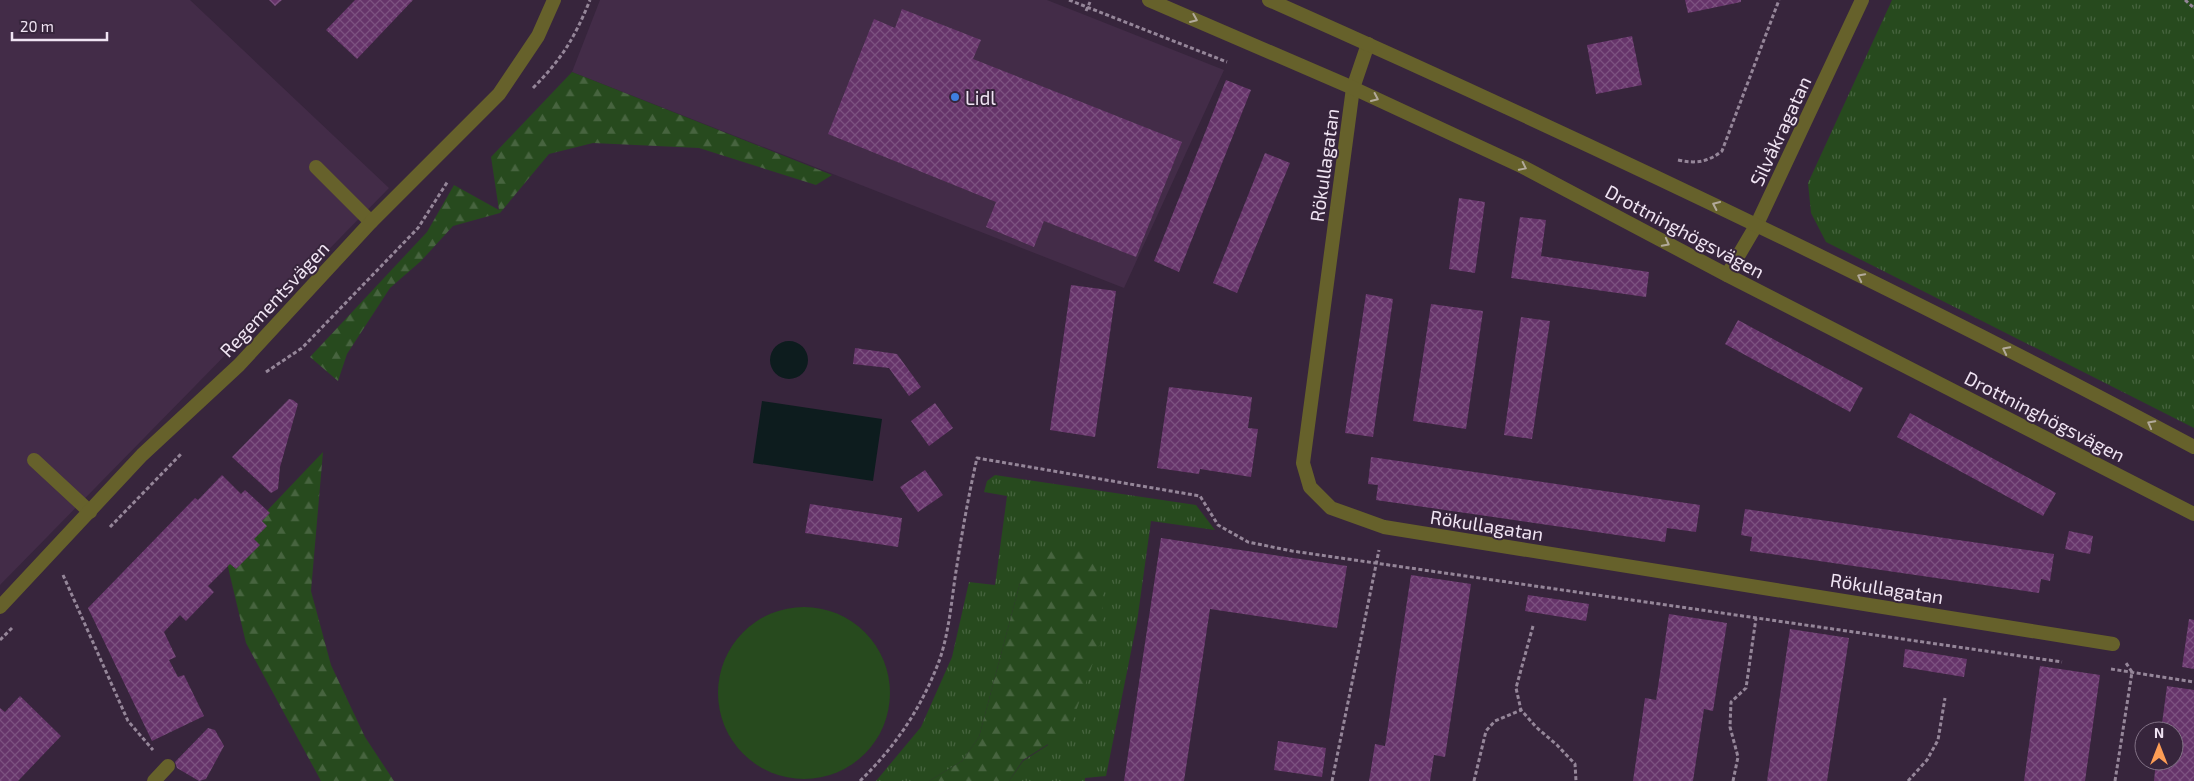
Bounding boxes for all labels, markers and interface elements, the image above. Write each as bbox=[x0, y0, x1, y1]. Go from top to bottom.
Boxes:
scale bar bbox=[12, 10, 108, 42]
one-way arrow bbox=[1189, 13, 1198, 24]
text: 20 m bbox=[20, 17, 54, 35]
street label: Silvåkragatan bbox=[1745, 72, 1815, 190]
place label: Lidl bbox=[965, 86, 996, 109]
marker: Lidl bbox=[949, 91, 961, 103]
one-way arrow bbox=[1370, 92, 1379, 102]
street label: Rökullagatan bbox=[1305, 107, 1343, 223]
one-way arrow bbox=[1517, 161, 1526, 171]
street label: Drottninghögsvägen bbox=[1602, 179, 1768, 283]
one-way arrow bbox=[1712, 200, 1721, 211]
street label: Regementsvägen bbox=[215, 236, 333, 362]
one-way arrow bbox=[1661, 237, 1670, 247]
one-way arrow bbox=[1858, 273, 1867, 283]
one-way arrow bbox=[2003, 346, 2012, 356]
street label: Drottninghögsvägen bbox=[1961, 366, 2129, 466]
one-way arrow bbox=[2147, 420, 2156, 430]
street label: Rökullagatan bbox=[1429, 505, 1545, 545]
street label: Rökullagatan bbox=[1829, 568, 1945, 608]
north arrow bbox=[2134, 721, 2184, 771]
text: N bbox=[2154, 724, 2164, 741]

